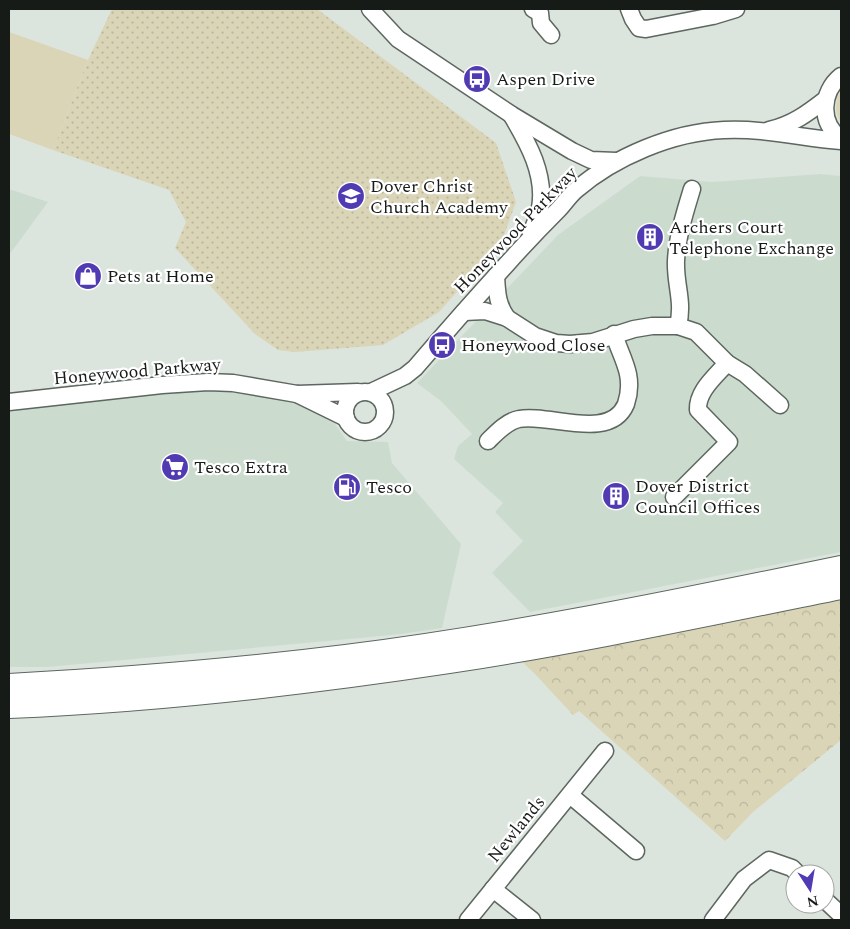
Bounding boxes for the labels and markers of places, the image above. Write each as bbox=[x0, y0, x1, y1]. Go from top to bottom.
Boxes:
bus stop icon: Aspen Drive bbox=[462, 64, 492, 94]
place label: Aspen Drive bbox=[496, 66, 595, 93]
place label: Dover Christ Church Academy bbox=[370, 173, 509, 221]
school or university icon: Dover Christ Church Academy bbox=[336, 181, 366, 211]
place label: Archers Court Telephone Exchange bbox=[669, 214, 834, 262]
building icon: Archers Court Telephone Exchange bbox=[635, 222, 665, 252]
shop icon: Pets at Home bbox=[73, 261, 103, 291]
place label: Pets at Home bbox=[107, 263, 214, 290]
bus stop icon: Honeywood Close bbox=[427, 330, 457, 360]
place label: Honeywood Close bbox=[461, 332, 605, 359]
supermarket icon: Tesco Extra bbox=[160, 452, 190, 482]
place label: Tesco Extra bbox=[194, 454, 288, 481]
fuel station icon: Tesco bbox=[332, 472, 362, 502]
place label: Dover District Council Offices bbox=[635, 473, 760, 521]
place label: Tesco bbox=[366, 474, 412, 501]
building icon: Dover District Council Offices bbox=[601, 481, 631, 511]

